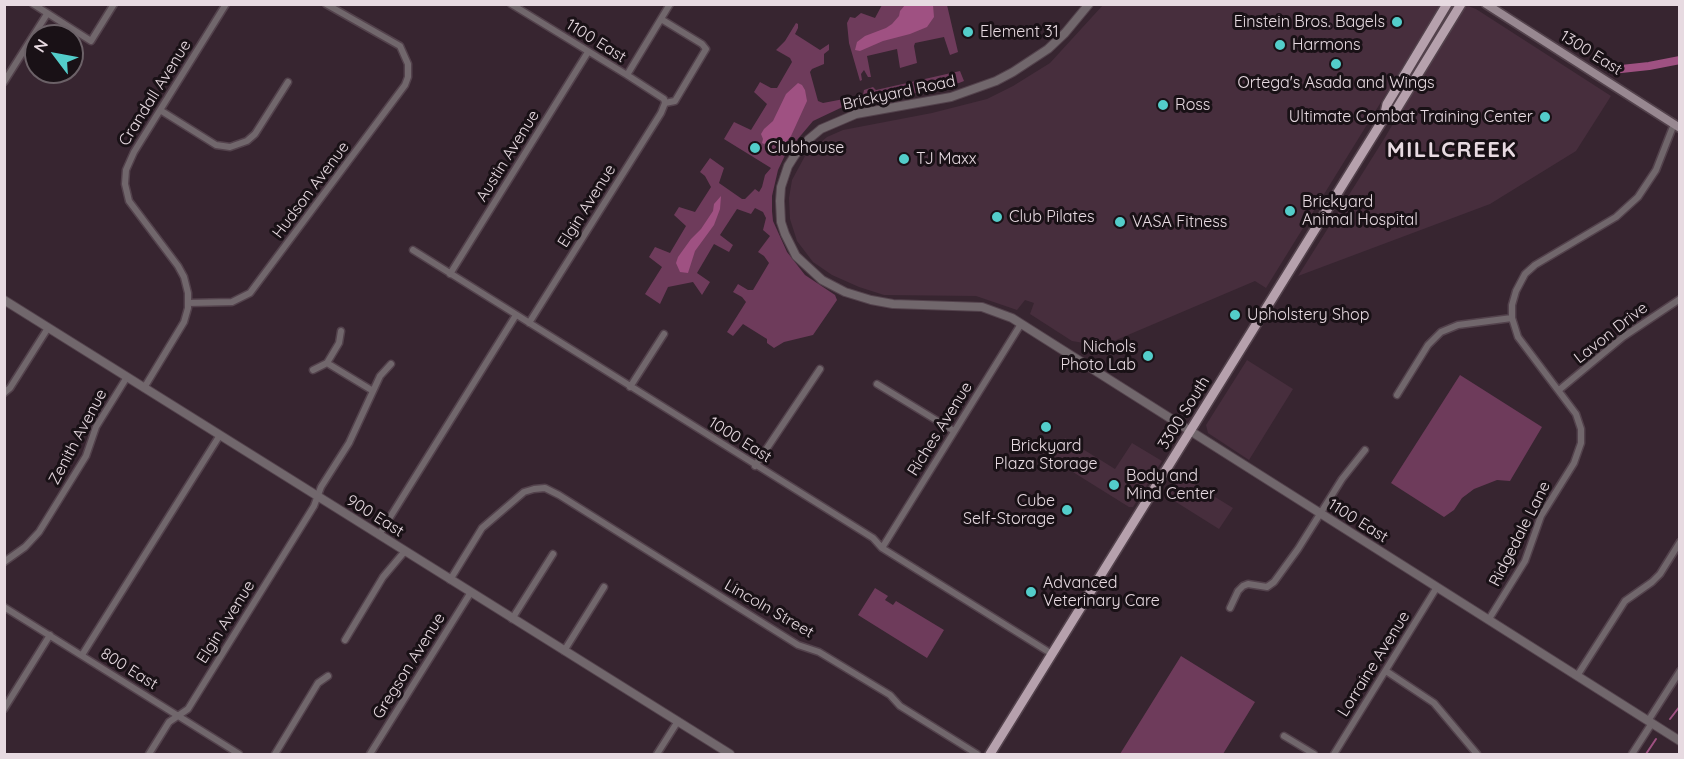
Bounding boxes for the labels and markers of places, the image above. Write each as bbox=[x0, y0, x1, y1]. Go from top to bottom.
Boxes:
place label: Einstein Bros. Bagels bbox=[1234, 12, 1385, 32]
marker: Einstein Bros. Bagels bbox=[1390, 15, 1404, 29]
place label: Element 31 bbox=[980, 22, 1059, 42]
marker: Element 31 bbox=[961, 25, 975, 39]
place label: Harmons bbox=[1292, 35, 1360, 55]
marker: Harmons bbox=[1273, 38, 1287, 52]
marker: Ortega's Asada and Wings bbox=[1329, 57, 1343, 71]
place label: Ortega's Asada and Wings bbox=[1237, 73, 1435, 93]
place label: Ross bbox=[1175, 95, 1210, 115]
marker: Ross bbox=[1156, 98, 1170, 112]
place label: Ultimate Combat Training Center bbox=[1289, 107, 1533, 127]
marker: Ultimate Combat Training Center bbox=[1538, 110, 1552, 124]
place label: Clubhouse bbox=[767, 138, 844, 158]
marker: Clubhouse bbox=[748, 141, 762, 155]
place label: TJ Maxx bbox=[916, 149, 977, 169]
marker: TJ Maxx bbox=[897, 152, 911, 166]
place label: Brickyard Animal Hospital bbox=[1302, 192, 1418, 230]
marker: Brickyard Animal Hospital bbox=[1283, 204, 1297, 218]
place label: Club Pilates bbox=[1009, 207, 1094, 227]
marker: Club Pilates bbox=[990, 210, 1004, 224]
place label: VASA Fitness bbox=[1132, 212, 1227, 232]
marker: VASA Fitness bbox=[1113, 215, 1127, 229]
place label: Upholstery Shop bbox=[1247, 305, 1369, 325]
marker: Upholstery Shop bbox=[1228, 308, 1242, 322]
place label: Nichols Photo Lab bbox=[1060, 337, 1136, 375]
marker: Nichols Photo Lab bbox=[1141, 349, 1155, 363]
marker: Brickyard Plaza Storage bbox=[1039, 420, 1053, 434]
place label: Brickyard Plaza Storage bbox=[994, 436, 1098, 474]
place label: Body and Mind Center bbox=[1126, 466, 1215, 504]
marker: Body and Mind Center bbox=[1107, 478, 1121, 492]
place label: Cube Self-Storage bbox=[963, 491, 1055, 529]
marker: Cube Self-Storage bbox=[1060, 503, 1074, 517]
place label: Advanced Veterinary Care bbox=[1043, 573, 1160, 611]
marker: Advanced Veterinary Care bbox=[1024, 585, 1038, 599]

